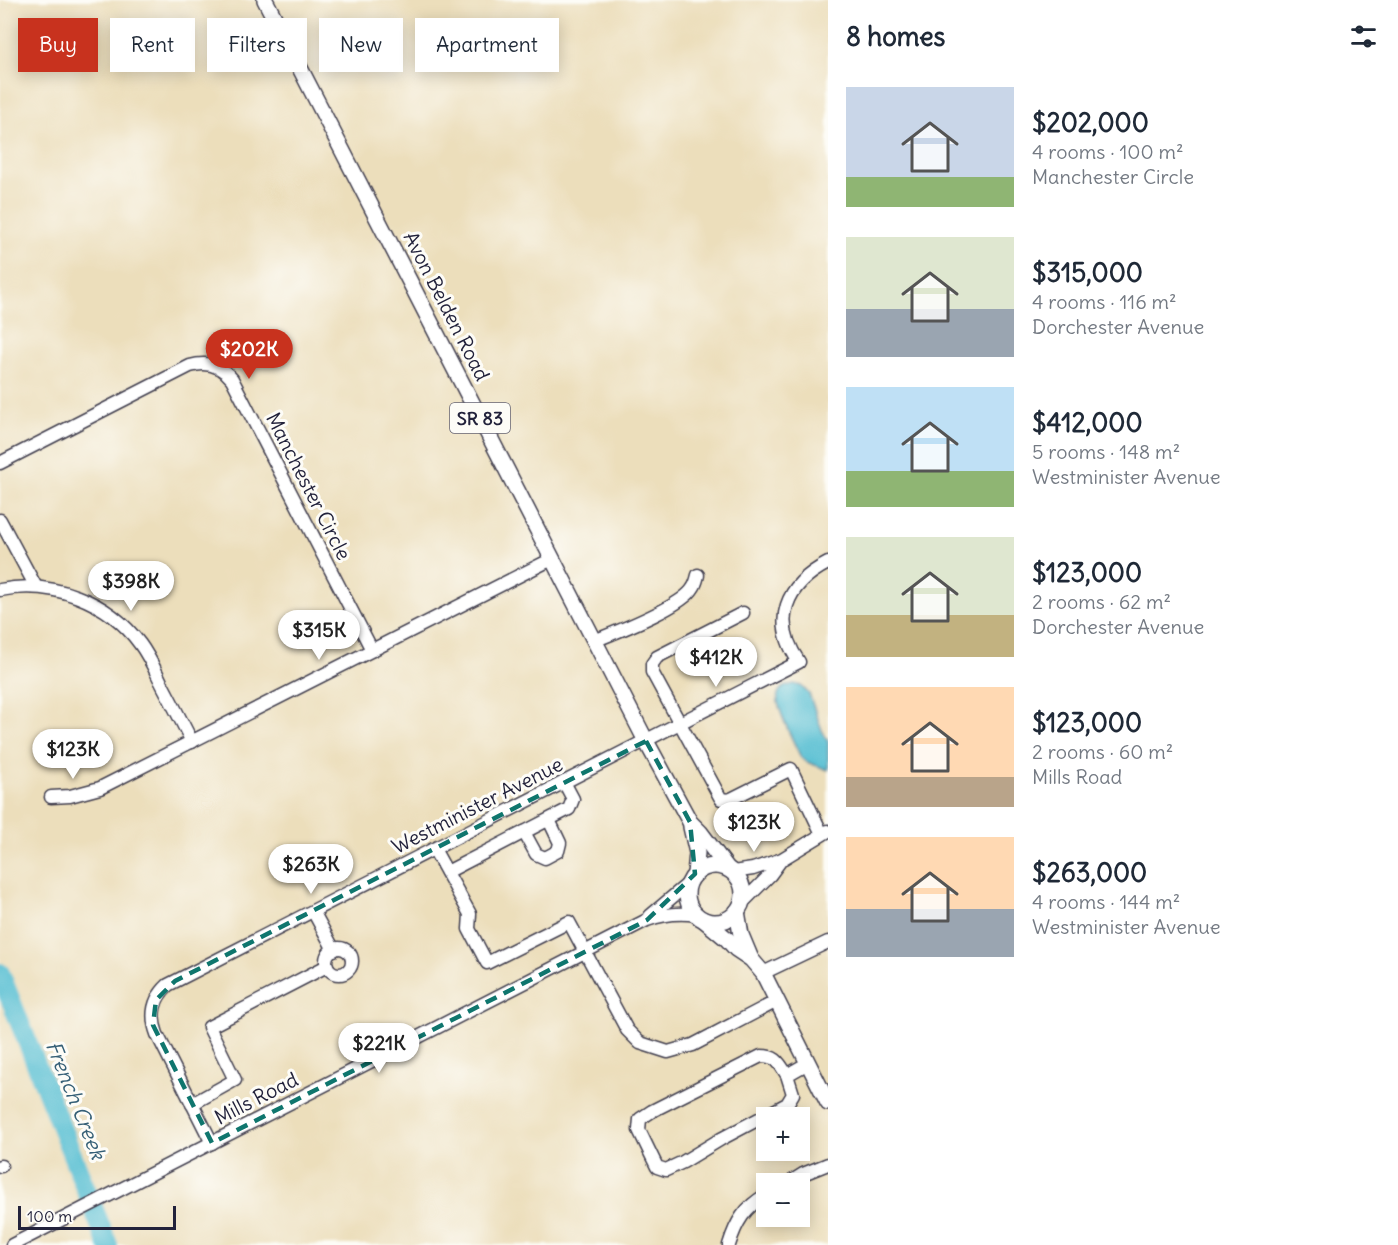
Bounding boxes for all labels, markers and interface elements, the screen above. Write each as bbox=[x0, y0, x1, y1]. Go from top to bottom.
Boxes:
chip: Buy bbox=[18, 18, 98, 72]
chip: Rent bbox=[110, 18, 195, 72]
chip: Filters bbox=[207, 18, 307, 72]
chip: New bbox=[319, 18, 403, 72]
chip: Apartment bbox=[415, 18, 559, 72]
text: 8 homes bbox=[846, 20, 945, 53]
icon: filters bbox=[1347, 20, 1380, 53]
text: $202,000 bbox=[1032, 106, 1149, 139]
icon: home bbox=[894, 111, 966, 183]
text: 4 rooms · 100 m² bbox=[1032, 139, 1183, 164]
text: Manchester Circle bbox=[1032, 164, 1194, 189]
street label: Avon Belden Road bbox=[399, 227, 495, 385]
text: $315,000 bbox=[1032, 256, 1143, 289]
icon: home bbox=[894, 261, 966, 333]
text: 4 rooms · 116 m² bbox=[1032, 289, 1177, 314]
text: Dorchester Avenue bbox=[1032, 314, 1204, 339]
pin: $202K bbox=[207, 329, 291, 380]
text: $202K bbox=[220, 336, 278, 361]
road number: SR 83 bbox=[450, 403, 510, 433]
text: $412,000 bbox=[1032, 406, 1143, 439]
street label: Manchester Circle bbox=[261, 408, 357, 564]
icon: home bbox=[894, 411, 966, 483]
text: 5 rooms · 148 m² bbox=[1032, 439, 1180, 464]
text: Westminister Avenue bbox=[1032, 464, 1221, 489]
text: $123,000 bbox=[1032, 556, 1142, 589]
pin: $398K bbox=[89, 561, 173, 612]
icon: home bbox=[894, 561, 966, 633]
text: $398K bbox=[102, 568, 160, 593]
text: 2 rooms · 62 m² bbox=[1032, 589, 1171, 614]
pin: $315K bbox=[277, 610, 361, 661]
text: Dorchester Avenue bbox=[1032, 614, 1204, 639]
text: $315K bbox=[292, 617, 346, 642]
pin: $412K bbox=[674, 637, 758, 688]
text: $412K bbox=[689, 644, 743, 669]
text: $123,000 bbox=[1032, 706, 1142, 739]
icon: home bbox=[894, 711, 966, 783]
pin: $123K bbox=[31, 729, 115, 780]
text: $123K bbox=[46, 736, 100, 761]
text: 2 rooms · 60 m² bbox=[1032, 739, 1173, 764]
street label: Westminister Avenue bbox=[387, 751, 567, 859]
text: Mills Road bbox=[1032, 764, 1122, 789]
pin: $123K bbox=[712, 802, 796, 853]
text: $123K bbox=[727, 809, 781, 834]
pin: $263K bbox=[269, 844, 353, 895]
text: $263K bbox=[282, 851, 340, 876]
text: $263,000 bbox=[1032, 856, 1147, 889]
icon: home bbox=[894, 861, 966, 933]
text: 4 rooms · 144 m² bbox=[1032, 889, 1180, 914]
text: Westminister Avenue bbox=[1032, 914, 1221, 939]
pin: $221K bbox=[337, 1023, 421, 1074]
text: $221K bbox=[352, 1030, 406, 1055]
water label: French Creek bbox=[40, 1037, 112, 1164]
street label: Mills Road bbox=[210, 1066, 302, 1130]
map controls bbox=[756, 1107, 810, 1227]
button: + bbox=[756, 1107, 810, 1161]
button: − bbox=[756, 1173, 810, 1227]
scale bar bbox=[18, 1203, 176, 1230]
text: 100 m bbox=[27, 1206, 72, 1226]

